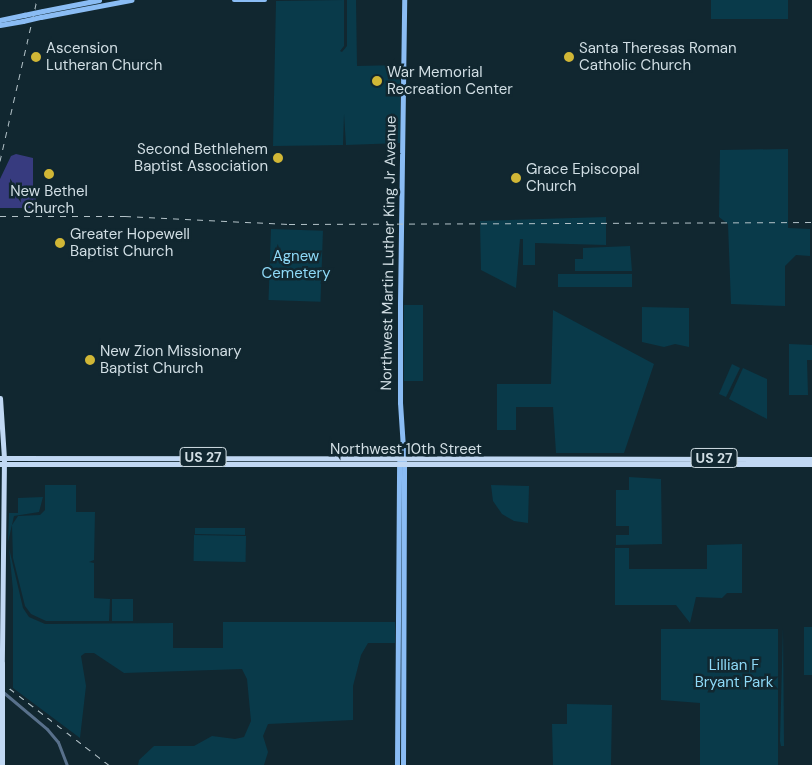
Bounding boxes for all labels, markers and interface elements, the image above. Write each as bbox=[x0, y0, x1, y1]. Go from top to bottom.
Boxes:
place label: Ascension Lutheran Church bbox=[46, 39, 162, 74]
place label: Santa Theresas Roman Catholic Church bbox=[579, 39, 737, 74]
marker: Ascension Lutheran Church bbox=[30, 51, 42, 63]
marker: Santa Theresas Roman Catholic Church bbox=[563, 51, 575, 63]
place label: War Memorial Recreation Center bbox=[387, 63, 513, 98]
marker: War Memorial Recreation Center bbox=[371, 75, 383, 87]
street label: Northwest Martin Luther King Jr Avenue bbox=[378, 115, 400, 391]
place label: Second Bethlehem Baptist Association bbox=[134, 140, 268, 175]
marker: Second Bethlehem Baptist Association bbox=[272, 152, 284, 164]
place label: Grace Episcopal Church bbox=[526, 160, 640, 195]
marker: New Bethel Church bbox=[43, 168, 55, 180]
marker: Grace Episcopal Church bbox=[510, 172, 522, 184]
place label: New Bethel Church bbox=[10, 182, 88, 217]
place label: Greater Hopewell Baptist Church bbox=[70, 225, 190, 260]
marker: Greater Hopewell Baptist Church bbox=[54, 237, 66, 249]
park label: Agnew Cemetery bbox=[262, 247, 330, 282]
place label: New Zion Missionary Baptist Church bbox=[100, 342, 242, 377]
marker: New Zion Missionary Baptist Church bbox=[84, 354, 96, 366]
street label: Northwest 10th Street bbox=[330, 441, 482, 459]
road number: US 27 bbox=[179, 446, 227, 468]
road number: US 27 bbox=[690, 446, 738, 469]
park label: Lillian F Bryant Park bbox=[695, 656, 773, 691]

